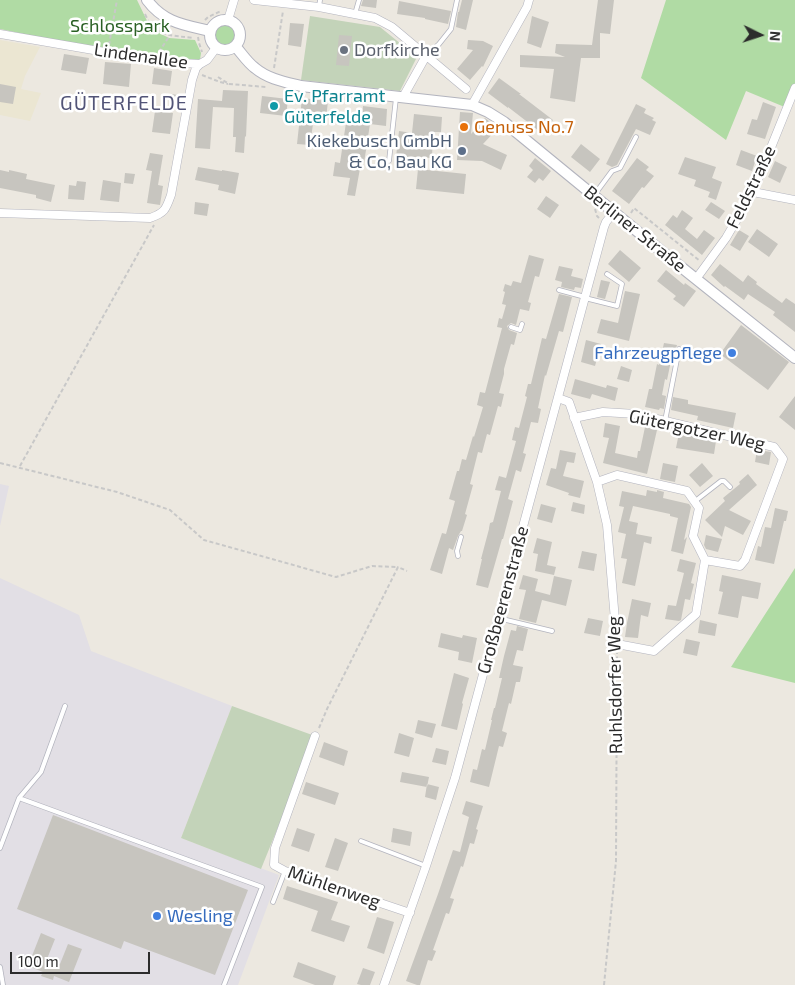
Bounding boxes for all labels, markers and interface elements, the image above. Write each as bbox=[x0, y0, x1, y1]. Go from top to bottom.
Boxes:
north arrow bbox=[735, 10, 785, 60]
park label: Schlosspark bbox=[70, 15, 170, 37]
text: N bbox=[767, 30, 784, 42]
street label: Lindenallee bbox=[93, 39, 189, 73]
place label: Dorfkirche bbox=[354, 39, 440, 61]
marker: Dorfkirche bbox=[338, 44, 350, 56]
place label: Ev. Pfarramt Güterfelde bbox=[284, 85, 385, 128]
district label: GÜTERFELDE bbox=[59, 91, 189, 115]
marker: Ev. Pfarramt Güterfelde bbox=[268, 100, 280, 112]
place label: Genuss No.7 bbox=[474, 116, 574, 138]
marker: Genuss No.7 bbox=[458, 121, 470, 133]
place label: Kiekebusch GmbH & Co, Bau KG bbox=[306, 130, 452, 172]
street label: Feldstraße bbox=[722, 142, 780, 232]
marker: Kiekebusch GmbH & Co, Bau KG bbox=[456, 145, 468, 157]
street label: Berliner Straße bbox=[580, 181, 690, 277]
place label: Fahrzeugpflege bbox=[594, 342, 722, 364]
marker: Fahrzeugpflege bbox=[726, 347, 738, 359]
street label: Gütergotzer Weg bbox=[627, 405, 767, 455]
street label: Großbeerenstraße bbox=[473, 524, 533, 676]
street label: Ruhlsdorfer Weg bbox=[603, 616, 627, 754]
street label: Mühlenweg bbox=[285, 861, 383, 913]
place label: Wesling bbox=[167, 905, 233, 927]
marker: Wesling bbox=[151, 910, 163, 922]
scale bar bbox=[12, 942, 152, 974]
text: 100 m bbox=[18, 952, 59, 970]

